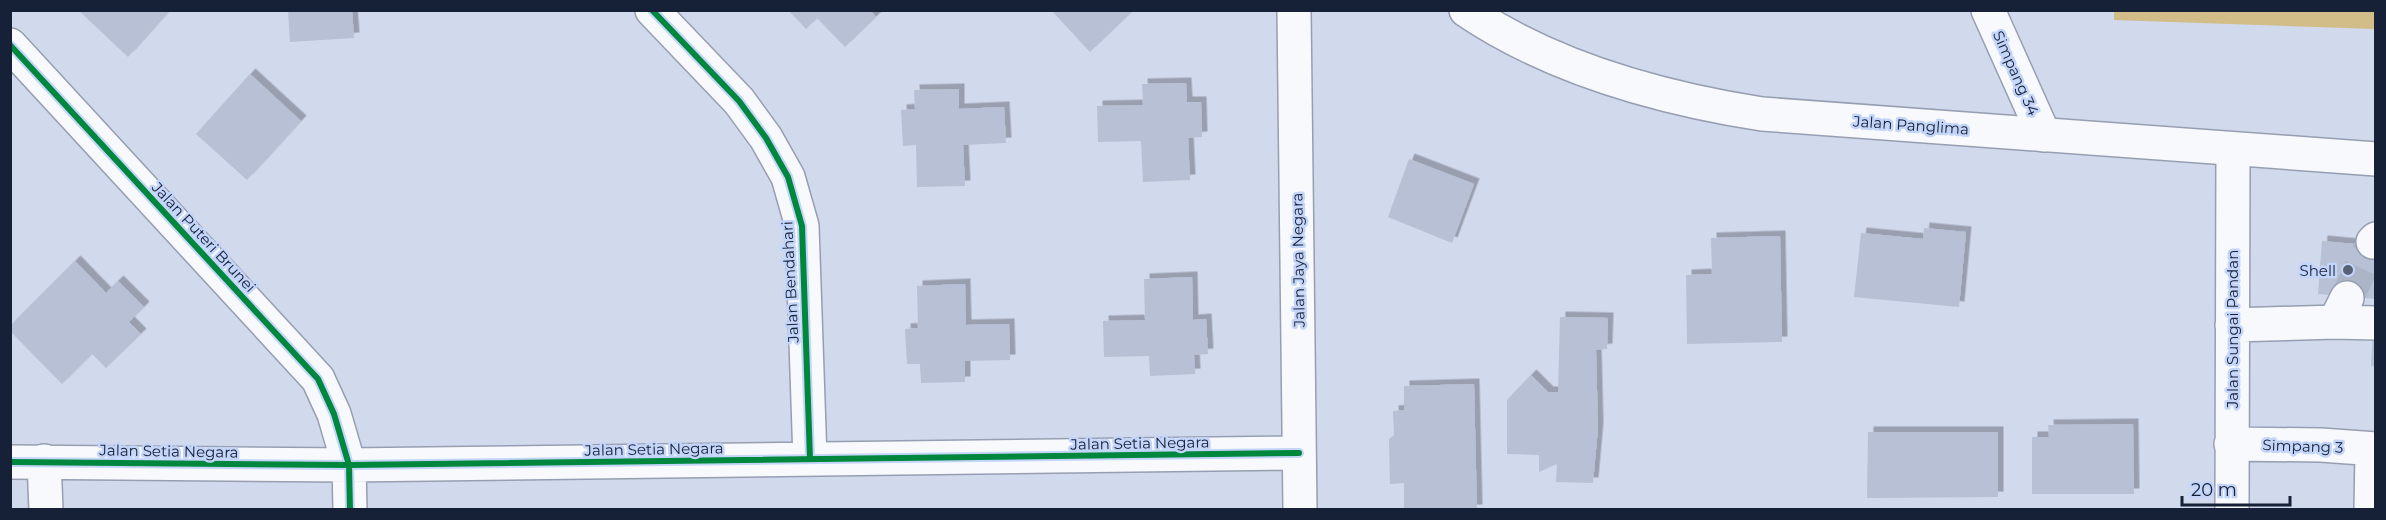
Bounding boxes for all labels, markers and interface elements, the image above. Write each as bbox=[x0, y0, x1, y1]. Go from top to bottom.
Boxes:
street label: Simpang 34 bbox=[1989, 28, 2043, 118]
street label: Jalan Panglima bbox=[1851, 111, 1970, 139]
street label: Jalan Puteri Brunei bbox=[147, 177, 260, 296]
street label: Jalan Jaya Negara bbox=[1287, 193, 1309, 328]
street label: Jalan Bendahari bbox=[777, 221, 803, 344]
street label: Jalan Sungai Pandan bbox=[2223, 250, 2242, 409]
place label: Shell bbox=[2300, 261, 2336, 280]
marker: Shell bbox=[2341, 263, 2355, 277]
street label: Jalan Setia Negara bbox=[1069, 432, 1210, 454]
street label: Simpang 3 bbox=[2262, 435, 2344, 457]
street label: Jalan Setia Negara bbox=[583, 438, 724, 460]
street label: Jalan Setia Negara bbox=[98, 440, 239, 462]
scale bar bbox=[2182, 469, 2290, 507]
text: 20 m bbox=[2191, 479, 2237, 501]

